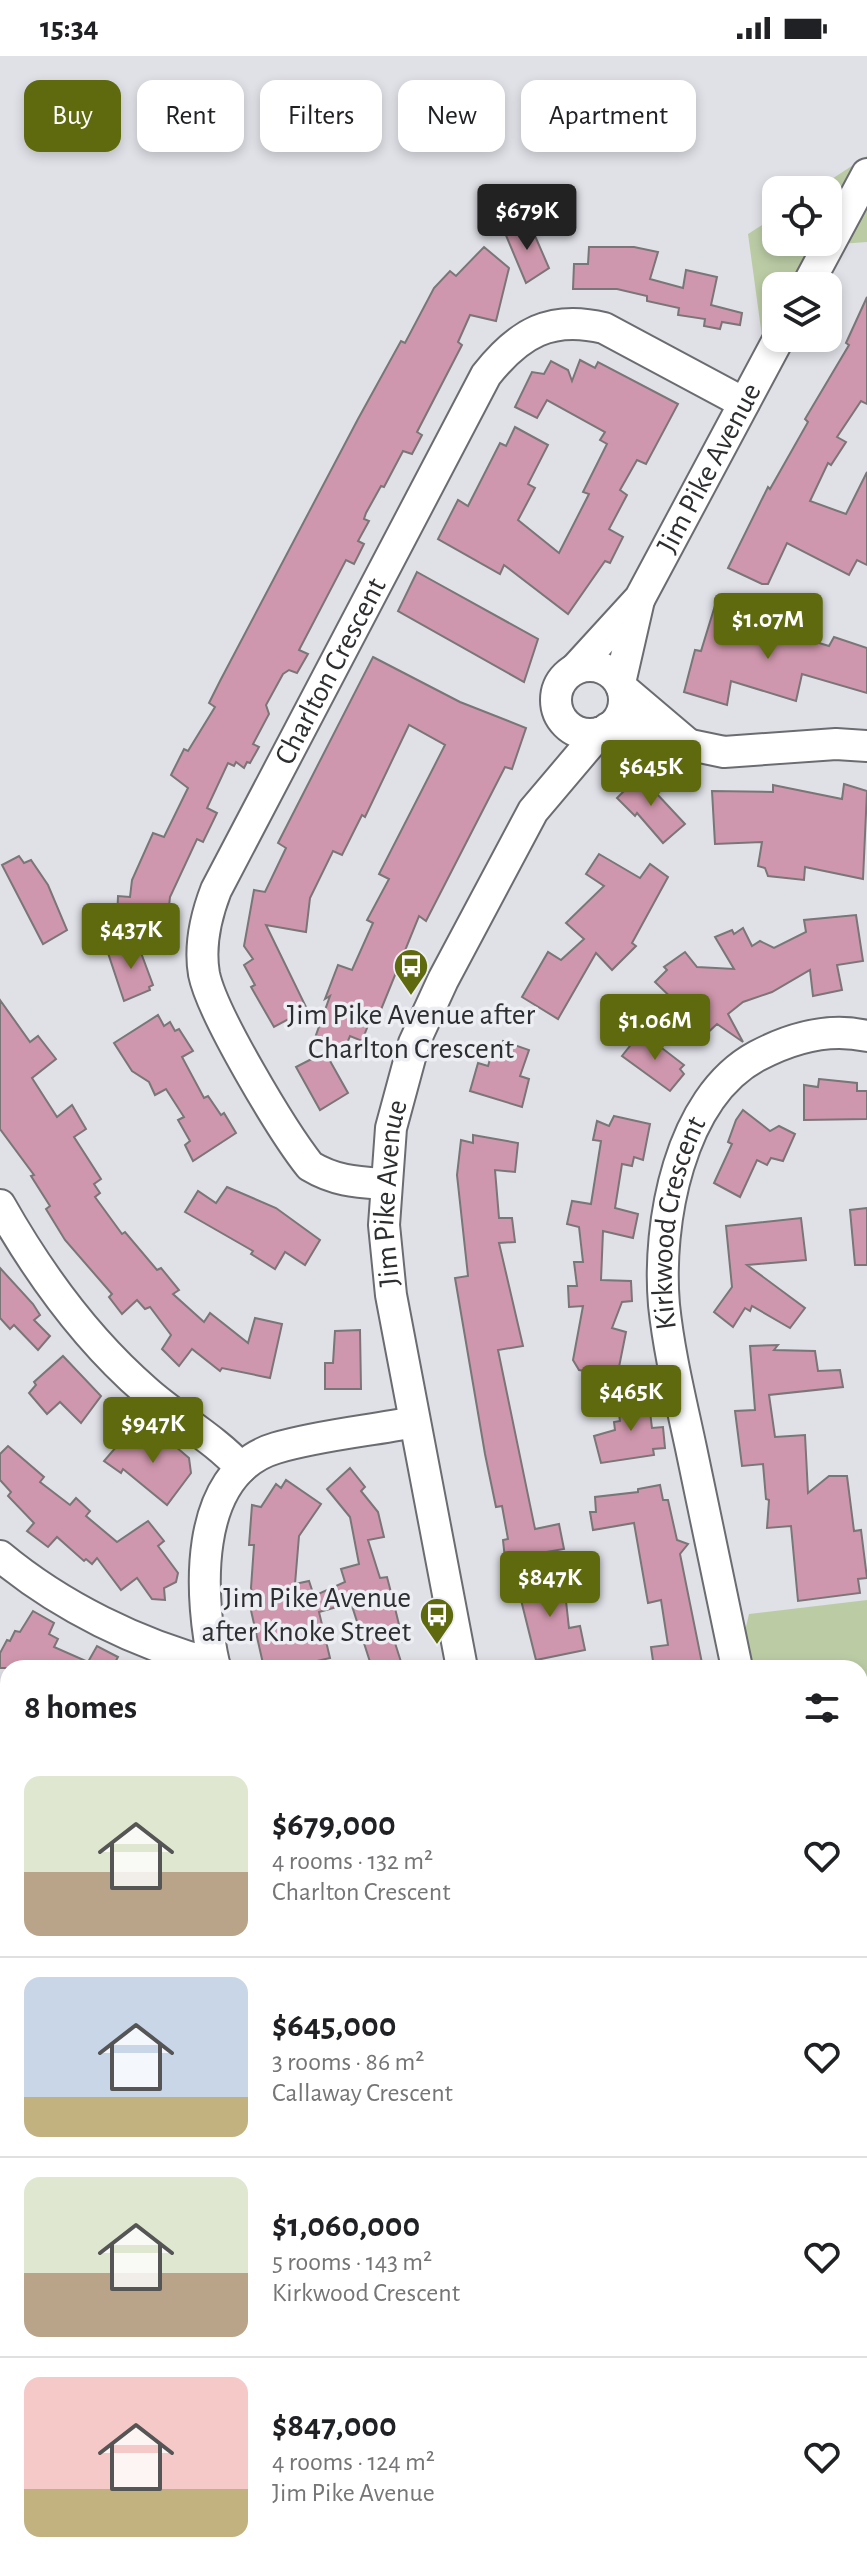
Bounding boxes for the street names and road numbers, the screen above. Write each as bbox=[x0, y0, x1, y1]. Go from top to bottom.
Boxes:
street label: Jim Pike Avenue bbox=[652, 378, 767, 558]
street label: Charlton Crescent bbox=[270, 573, 392, 770]
street label: Jim Pike Avenue bbox=[369, 1096, 413, 1288]
street label: Kirkwood Crescent bbox=[648, 1111, 712, 1332]

